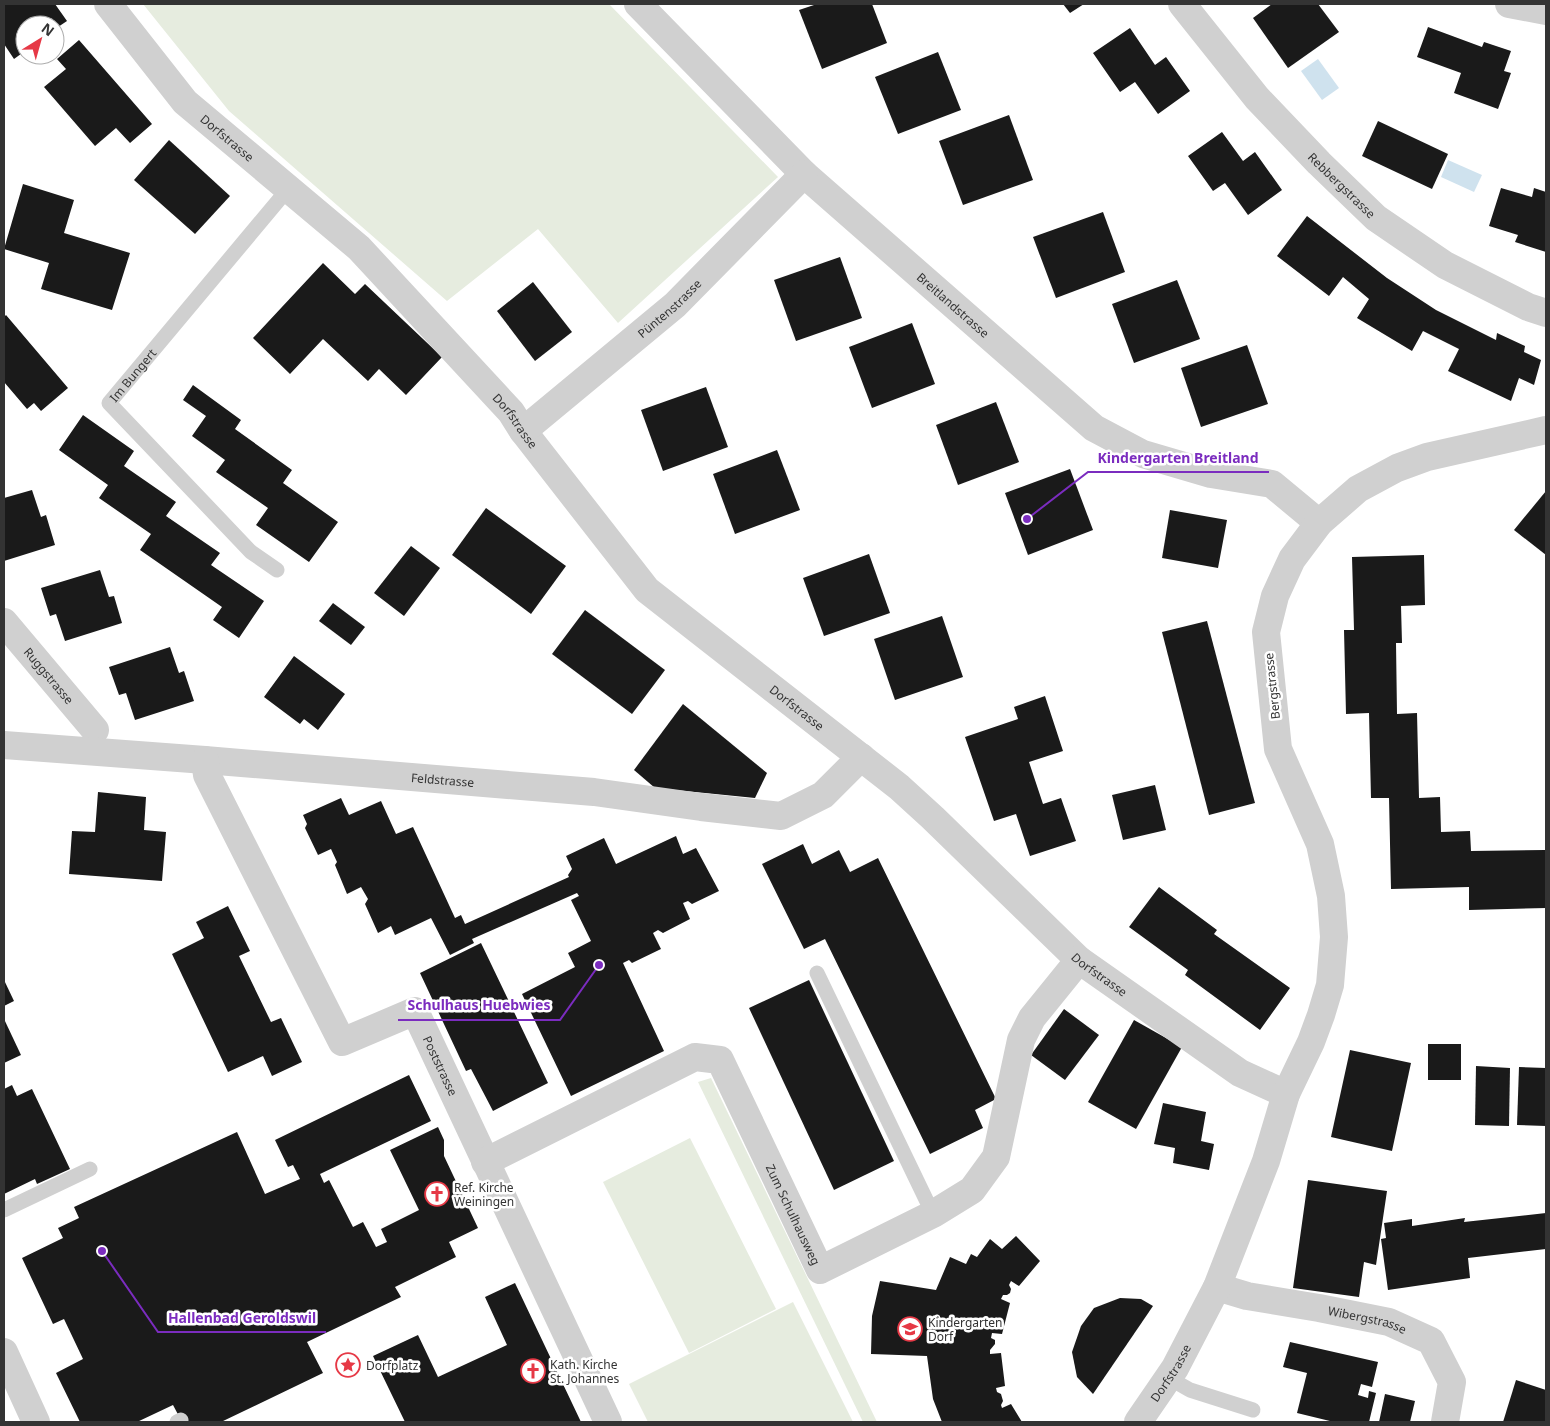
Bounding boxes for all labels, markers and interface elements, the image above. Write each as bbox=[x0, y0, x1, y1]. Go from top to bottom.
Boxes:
north arrow bbox=[15, 15, 65, 65]
text: N bbox=[38, 18, 58, 40]
street label: Dorfstrasse bbox=[197, 110, 258, 165]
street label: Rebbergstrasse bbox=[1305, 148, 1380, 222]
street label: Breitlandstrasse bbox=[913, 268, 993, 341]
street label: Püntenstrasse bbox=[634, 275, 705, 341]
street label: Im Bungert bbox=[105, 344, 160, 405]
street label: Dorfstrasse bbox=[489, 389, 542, 452]
callout: Kindergarten Breitland bbox=[1088, 443, 1269, 472]
text: Kindergarten Breitland bbox=[1098, 448, 1259, 467]
street label: Ruggstrasse bbox=[20, 643, 78, 708]
street label: Bergstrasse bbox=[1260, 652, 1284, 720]
street label: Dorfstrasse bbox=[766, 681, 828, 734]
street label: Feldstrasse bbox=[410, 768, 475, 791]
street label: Dorfstrasse bbox=[1068, 949, 1131, 1000]
callout: Schulhaus Huebwies bbox=[398, 991, 560, 1020]
text: Schulhaus Huebwies bbox=[408, 995, 550, 1014]
street label: Poststrasse bbox=[419, 1033, 462, 1099]
street label: Zum Schulhausweg bbox=[762, 1161, 825, 1268]
place label: Ref. Kirche Weiningen bbox=[454, 1179, 514, 1210]
church icon: Ref. Kirche Weiningen bbox=[424, 1181, 450, 1207]
street label: Wibergstrasse bbox=[1327, 1302, 1410, 1337]
callout: Hallenbad Geroldswil bbox=[158, 1303, 326, 1332]
text: Hallenbad Geroldswil bbox=[168, 1308, 316, 1327]
place label: Kindergarten Dorf bbox=[928, 1314, 1003, 1345]
school or university icon: Kindergarten Dorf bbox=[897, 1316, 923, 1342]
street label: Dorfstrasse bbox=[1146, 1341, 1195, 1405]
place icon: Dorfplatz bbox=[335, 1352, 361, 1378]
place label: Kath. Kirche St. Johannes bbox=[550, 1356, 620, 1387]
place label: Dorfplatz bbox=[366, 1357, 419, 1374]
church icon: Kath. Kirche St. Johannes bbox=[520, 1358, 546, 1384]

